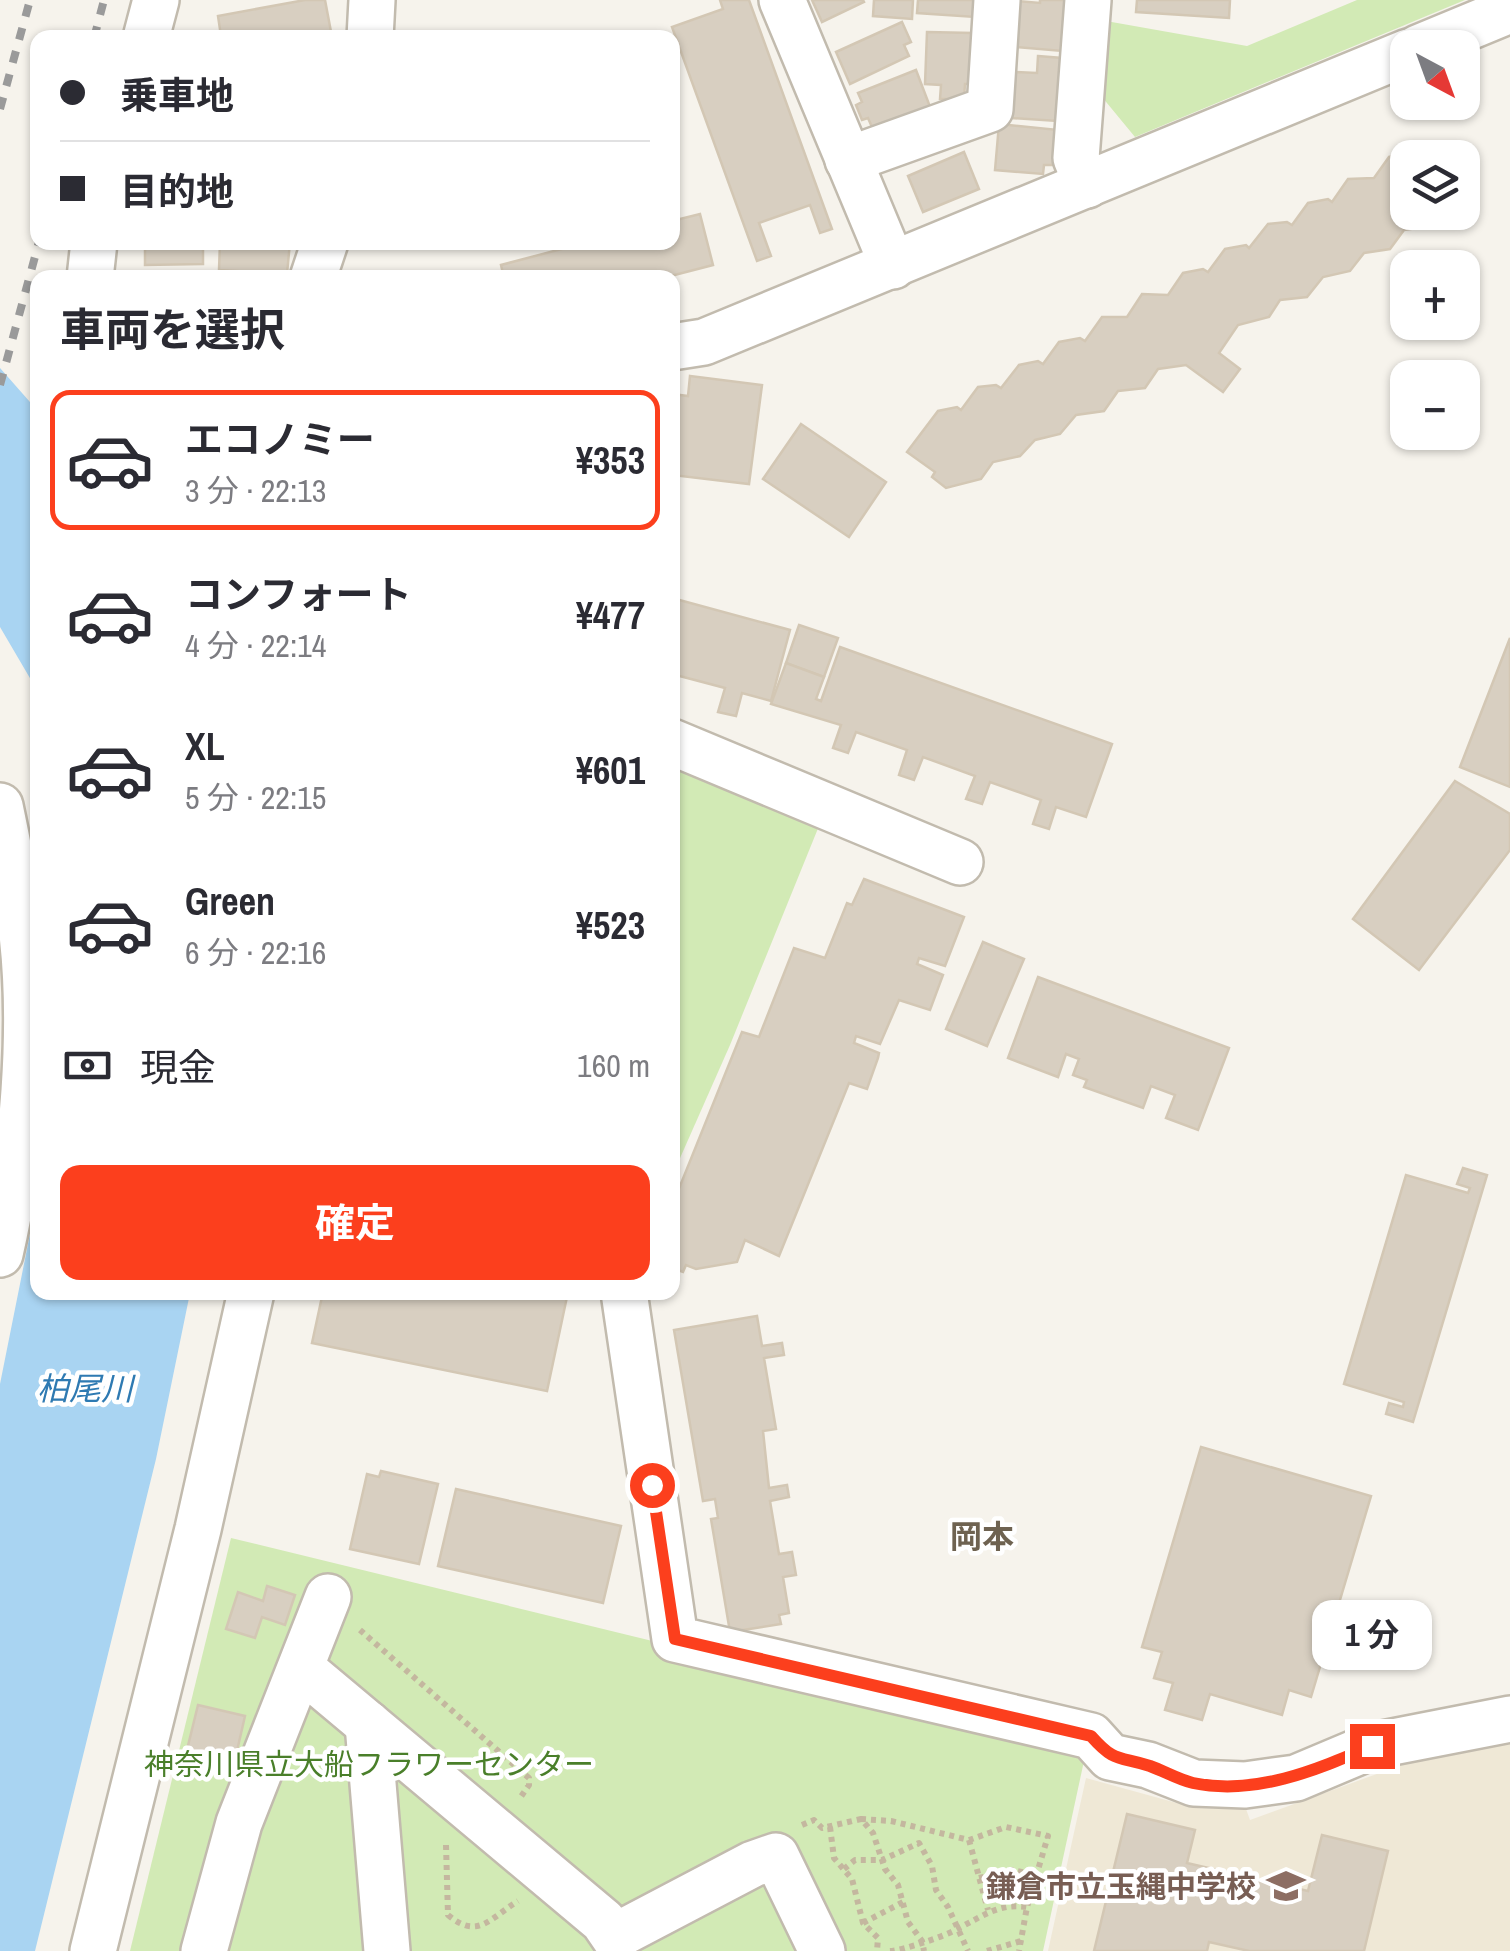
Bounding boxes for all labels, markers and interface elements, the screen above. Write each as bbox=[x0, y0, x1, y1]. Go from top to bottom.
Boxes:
north arrow bbox=[1390, 30, 1480, 120]
map controls bbox=[1390, 30, 1480, 450]
text: 乗車地 bbox=[120, 70, 234, 121]
button: layers bbox=[1390, 140, 1480, 230]
text: 目的地 bbox=[120, 166, 234, 217]
button: + bbox=[1390, 250, 1480, 340]
text: 車両を選択 bbox=[60, 299, 285, 360]
button: − bbox=[1390, 360, 1480, 450]
text: エコノミー bbox=[185, 414, 375, 465]
icon: car bbox=[65, 415, 155, 505]
text: ¥353 bbox=[576, 435, 645, 486]
text: 3 分 · 22:13 bbox=[185, 469, 326, 512]
text: コンフォート bbox=[185, 569, 412, 620]
icon: car bbox=[65, 570, 155, 660]
text: ¥477 bbox=[576, 590, 645, 641]
text: 4 分 · 22:14 bbox=[185, 624, 326, 667]
text: XL bbox=[185, 721, 225, 772]
icon: car bbox=[65, 725, 155, 815]
text: ¥601 bbox=[576, 745, 645, 796]
text: 5 分 · 22:15 bbox=[185, 776, 326, 819]
text: Green bbox=[185, 876, 275, 927]
icon: car bbox=[65, 880, 155, 970]
text: ¥523 bbox=[576, 900, 645, 951]
text: 6 分 · 22:16 bbox=[185, 931, 326, 974]
icon: cash bbox=[60, 1038, 115, 1093]
text: 現金 bbox=[140, 1042, 216, 1093]
text: 160 m bbox=[577, 1044, 650, 1087]
button: 確定 bbox=[60, 1165, 650, 1280]
water label: 柏尾川 bbox=[37, 1367, 136, 1410]
route start bbox=[630, 1463, 675, 1508]
district label: 岡本 bbox=[950, 1515, 1014, 1558]
callout: 1 分 bbox=[1312, 1601, 1432, 1671]
text: 1 分 bbox=[1345, 1613, 1399, 1656]
route end bbox=[1350, 1724, 1395, 1769]
park label: 神奈川県立大船フラワーセンター bbox=[144, 1744, 594, 1784]
school or university icon: 鎌倉市立玉縄中学校 bbox=[1265, 1865, 1307, 1907]
place label: 鎌倉市立玉縄中学校 bbox=[986, 1866, 1256, 1906]

